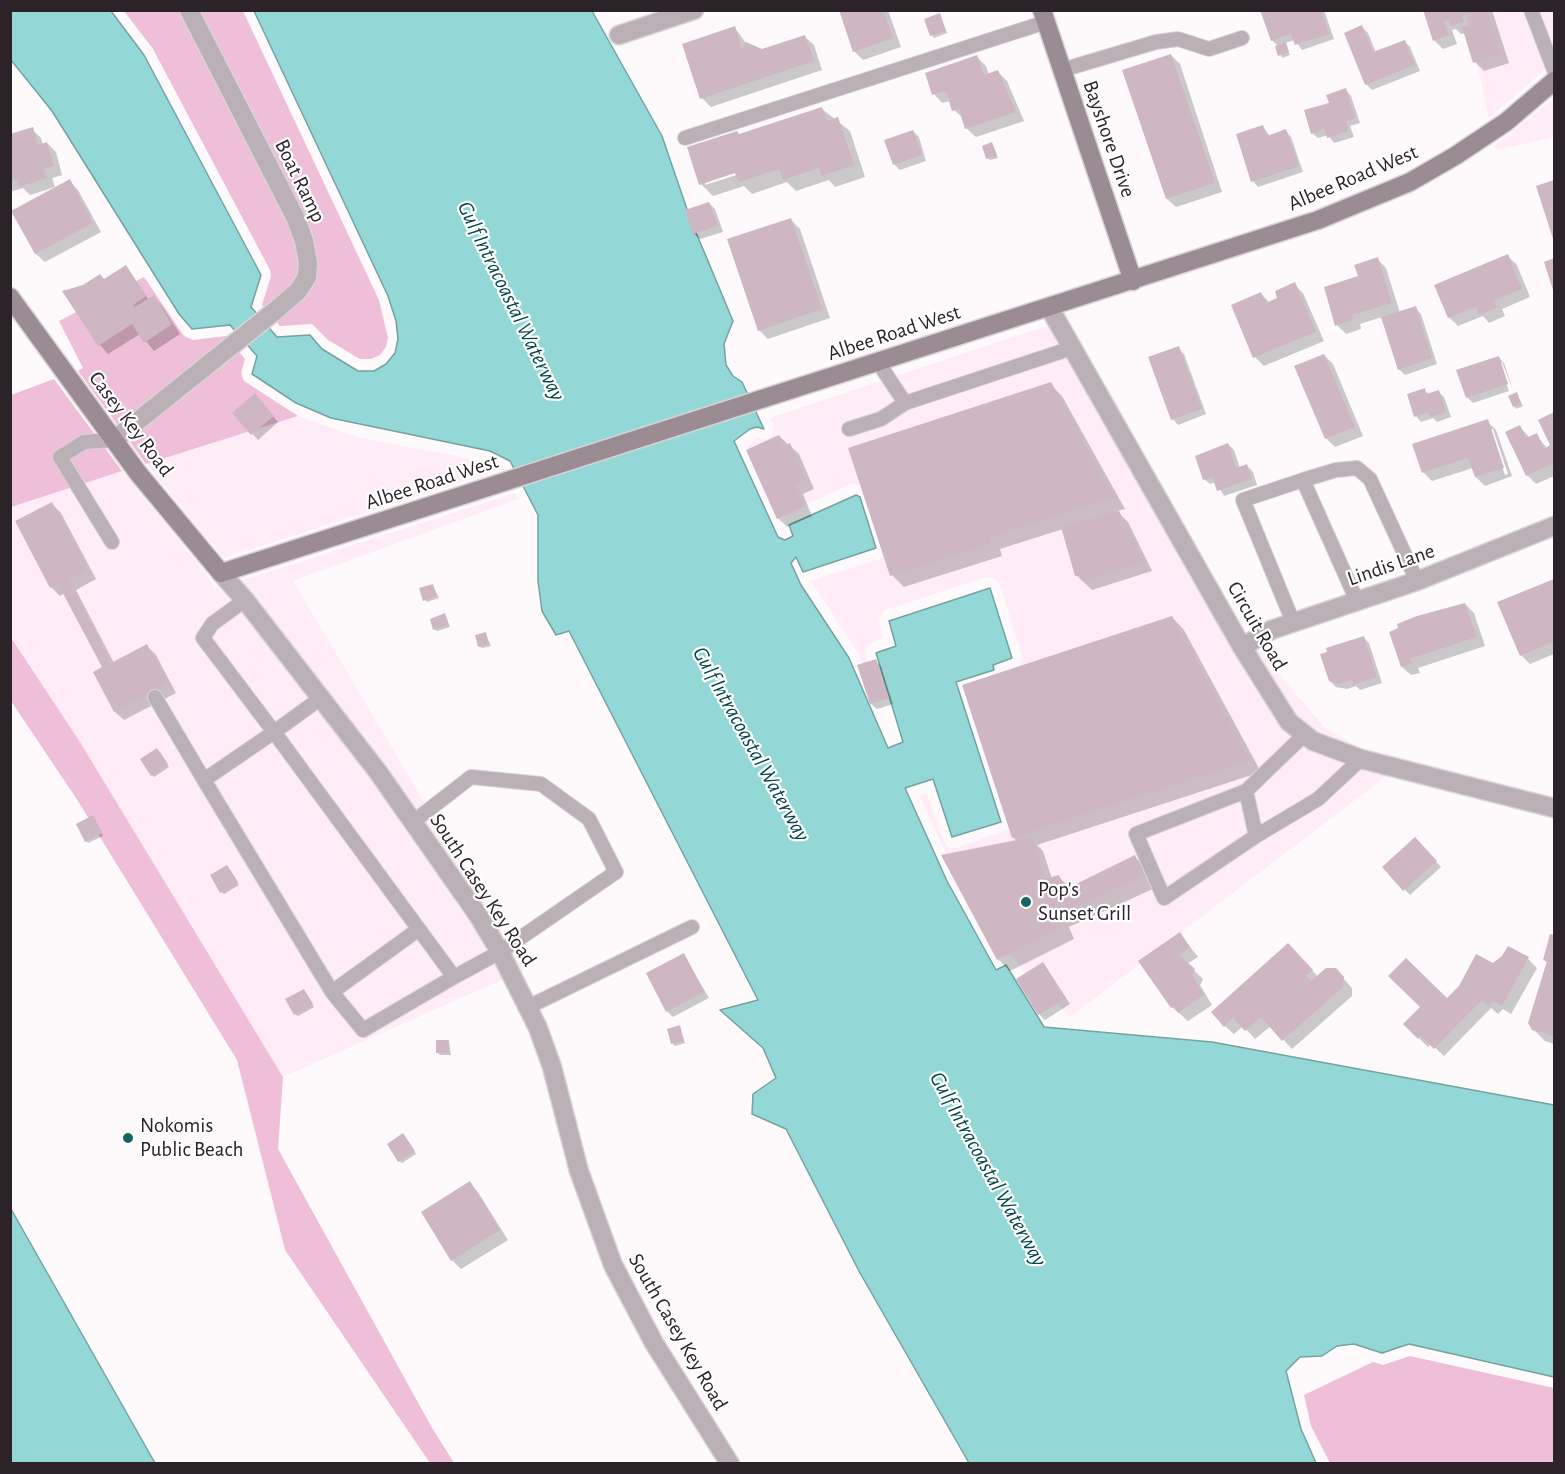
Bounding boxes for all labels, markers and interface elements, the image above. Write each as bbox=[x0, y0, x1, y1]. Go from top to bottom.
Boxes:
street label: Bayshore Drive bbox=[1077, 77, 1141, 201]
street label: Boat Ramp bbox=[269, 135, 331, 227]
street label: Albee Road West bbox=[1284, 139, 1422, 217]
water label: Gulf Intracoastal Waterway bbox=[451, 197, 571, 405]
street label: Albee Road West bbox=[824, 300, 964, 366]
street label: Casey Key Road bbox=[83, 366, 179, 482]
street label: Albee Road West bbox=[362, 449, 502, 515]
street label: Lindis Lane bbox=[1344, 538, 1438, 592]
street label: Circuit Road bbox=[1221, 577, 1293, 675]
water label: Gulf Intracoastal Waterway bbox=[686, 642, 816, 846]
street label: South Casey Key Road bbox=[424, 809, 542, 971]
place label: Pop's Sunset Grill bbox=[1038, 877, 1131, 927]
marker: Pop's Sunset Grill bbox=[1019, 895, 1033, 909]
water label: Gulf Intracoastal Waterway bbox=[923, 1067, 1053, 1271]
place label: Nokomis Public Beach bbox=[140, 1113, 243, 1163]
marker: Nokomis Public Beach bbox=[121, 1131, 135, 1145]
street label: South Casey Key Road bbox=[623, 1249, 733, 1415]

